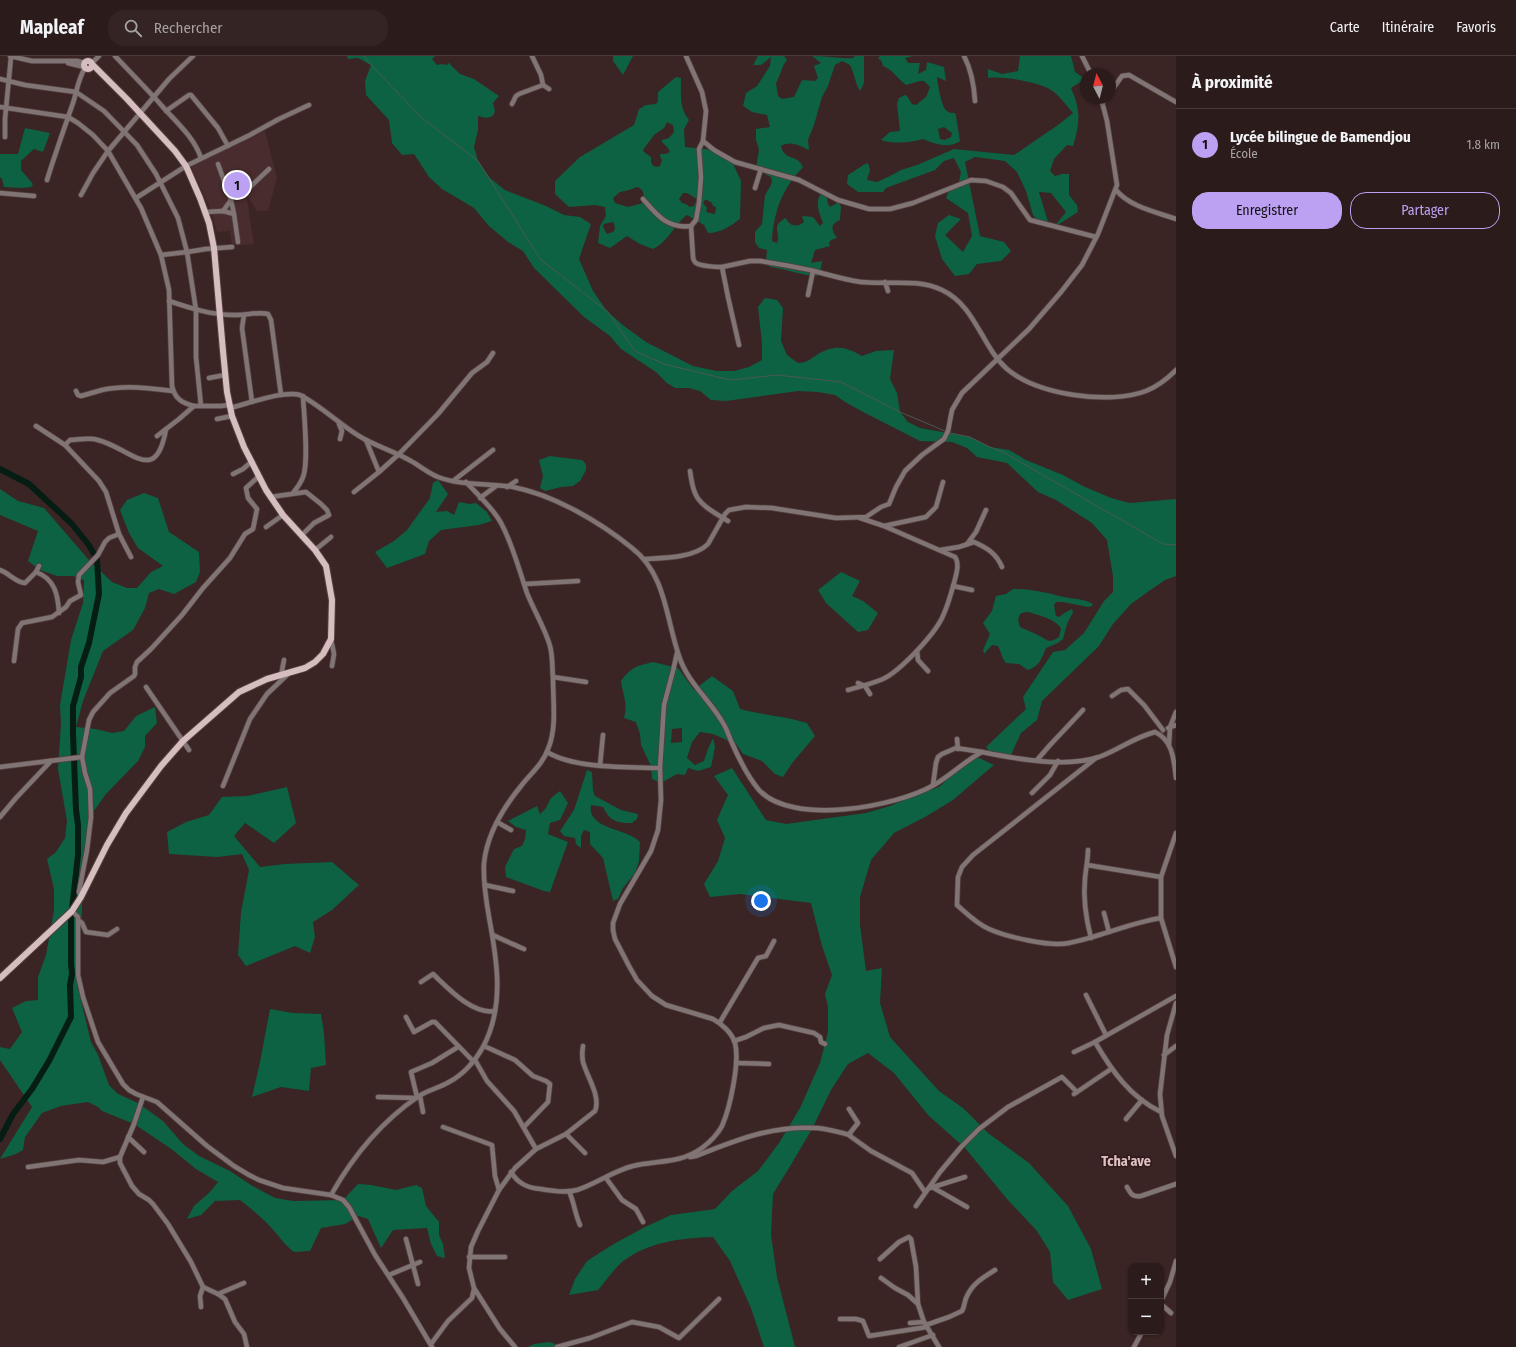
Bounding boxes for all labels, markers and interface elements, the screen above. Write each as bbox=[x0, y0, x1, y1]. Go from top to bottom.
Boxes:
search box bbox=[108, 10, 388, 46]
text: Mapleaf bbox=[20, 16, 84, 39]
icon: search bbox=[122, 17, 144, 39]
text: Rechercher bbox=[154, 19, 223, 37]
text: Carte bbox=[1330, 19, 1360, 36]
text: Itinéraire bbox=[1382, 19, 1434, 36]
text: Favoris bbox=[1456, 19, 1496, 36]
north arrow bbox=[1080, 68, 1116, 104]
text: À proximité bbox=[1192, 72, 1273, 93]
text: Lycée bilingue de Bamendjou bbox=[1230, 128, 1411, 146]
text: 1 bbox=[1202, 137, 1208, 152]
text: 1.8 km bbox=[1467, 137, 1500, 152]
text: École bbox=[1230, 146, 1258, 161]
pin: 1 bbox=[224, 170, 250, 200]
button: Enregistrer bbox=[1192, 192, 1342, 229]
button: Partager bbox=[1350, 192, 1500, 229]
your location bbox=[751, 891, 771, 911]
district label: Tcha'ave bbox=[1101, 1153, 1151, 1170]
map controls bbox=[1128, 1263, 1164, 1335]
button: + bbox=[1128, 1263, 1164, 1299]
button: − bbox=[1128, 1299, 1164, 1335]

